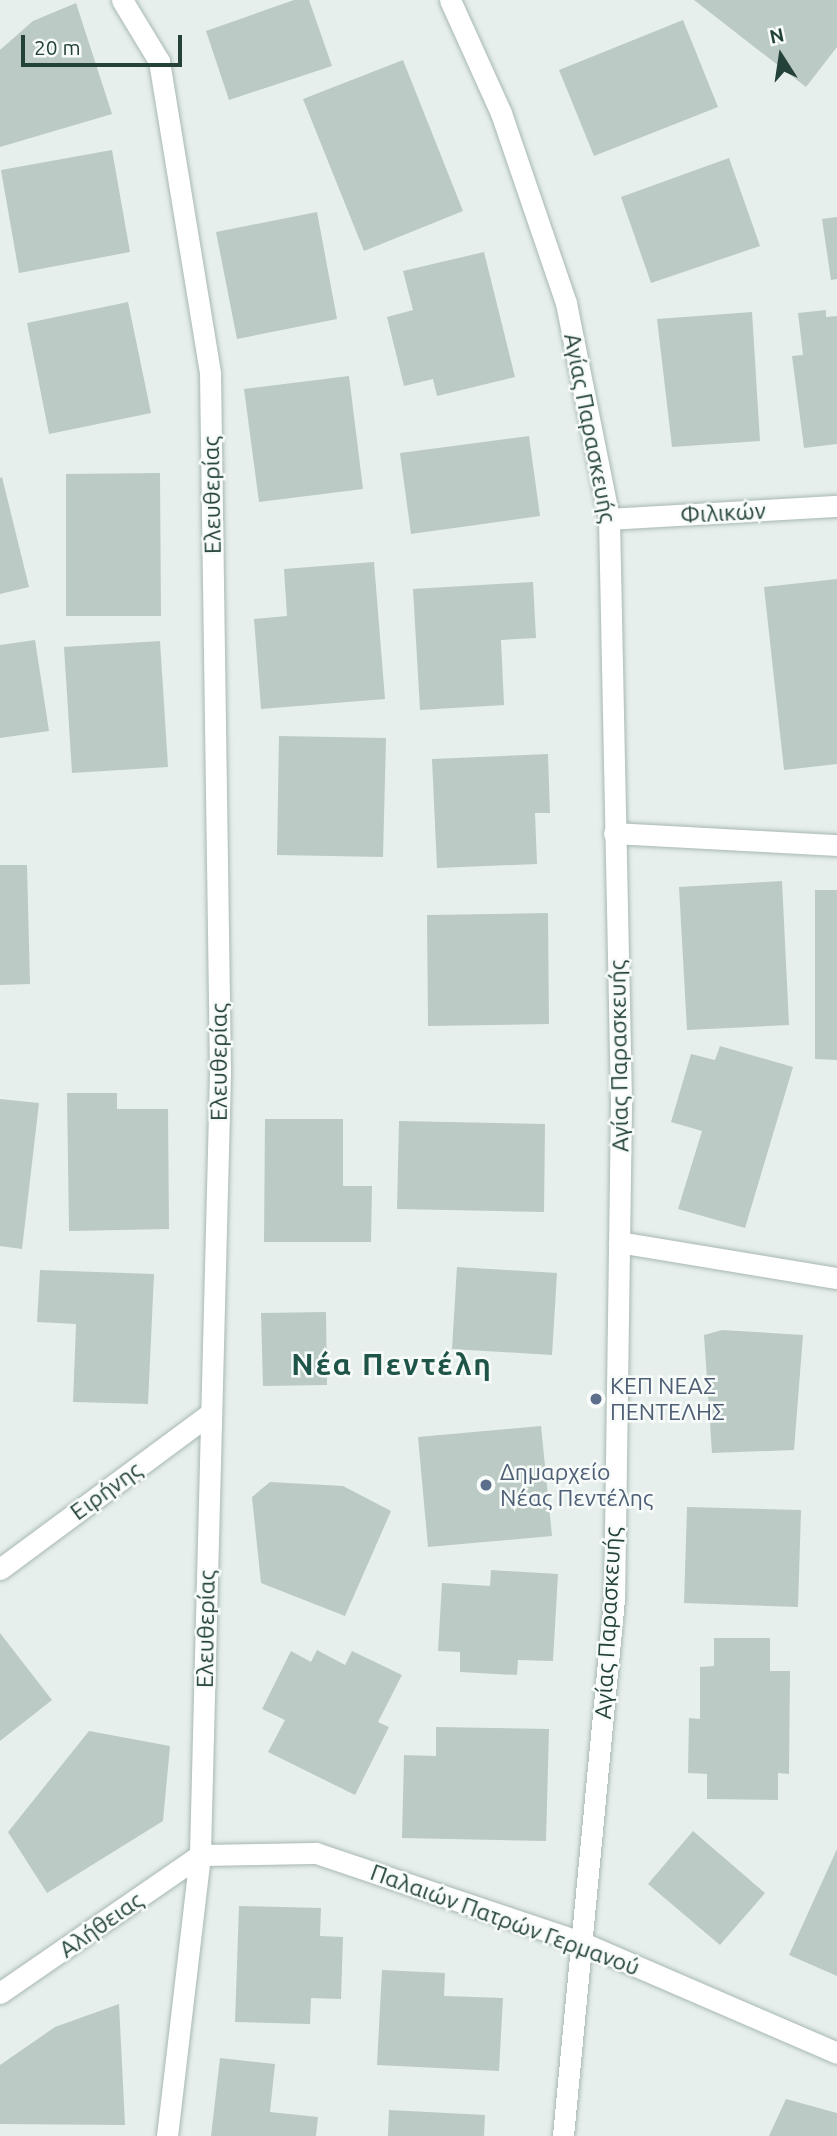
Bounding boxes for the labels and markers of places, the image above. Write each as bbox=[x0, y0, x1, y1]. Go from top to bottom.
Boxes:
place label: ΚΕΠ ΝΕΑΣ ΠΕΝΤΕΛΗΣ bbox=[610, 1372, 725, 1426]
marker: ΚΕΠ ΝΕΑΣ ΠΕΝΤΕΛΗΣ bbox=[588, 1391, 604, 1407]
place label: Δημαρχείο Νέας Πεντέλης bbox=[500, 1458, 653, 1512]
marker: Δημαρχείο Νέας Πεντέλης bbox=[478, 1477, 494, 1493]

